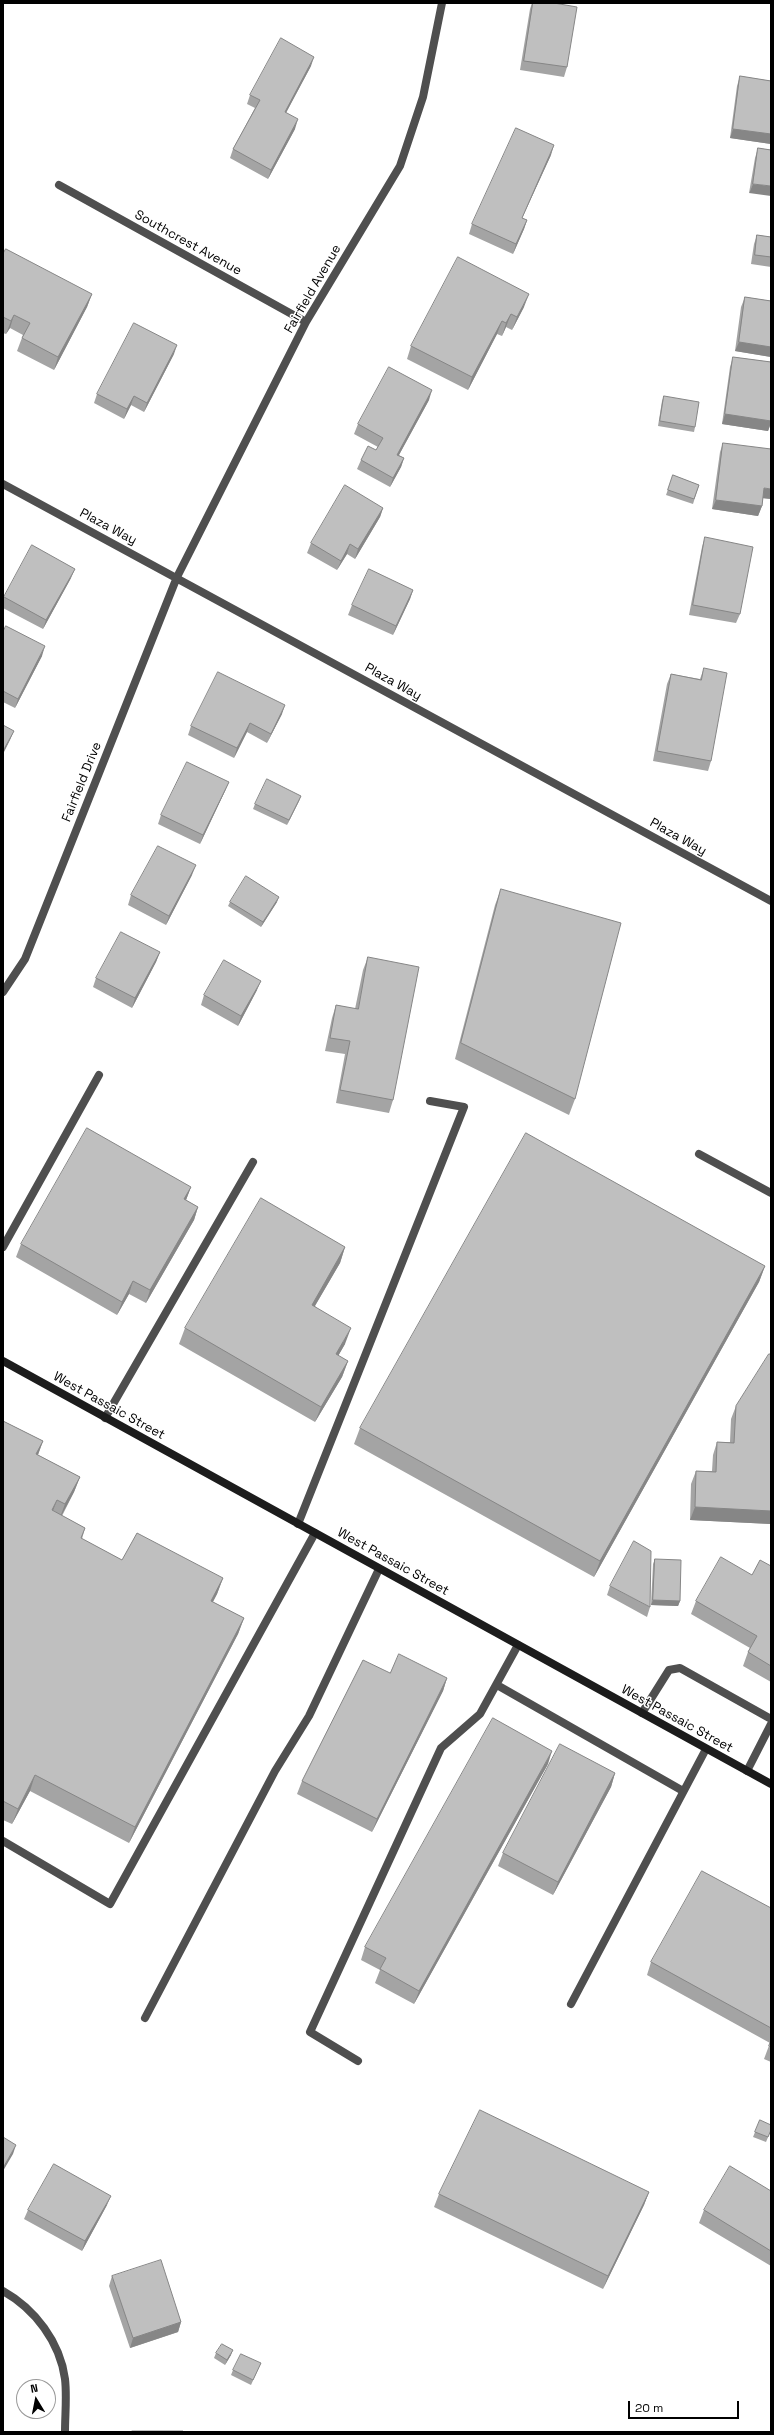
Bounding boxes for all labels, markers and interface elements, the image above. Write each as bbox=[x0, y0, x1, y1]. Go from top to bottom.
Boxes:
street label: Southcrest Avenue bbox=[132, 207, 244, 279]
street label: Fairfield Avenue bbox=[281, 242, 345, 336]
street label: Plaza Way bbox=[77, 505, 139, 549]
street label: Plaza Way bbox=[362, 660, 424, 704]
street label: Fairfield Drive bbox=[59, 740, 105, 824]
street label: Plaza Way bbox=[647, 815, 709, 859]
street label: West Passaic Street bbox=[50, 1369, 168, 1443]
street label: West Passaic Street bbox=[334, 1525, 452, 1599]
street label: West Passaic Street bbox=[618, 1682, 736, 1756]
north arrow bbox=[16, 2379, 56, 2419]
text: N bbox=[29, 2381, 39, 2396]
scale bar bbox=[630, 2393, 741, 2419]
text: 20 m bbox=[635, 2400, 663, 2416]

